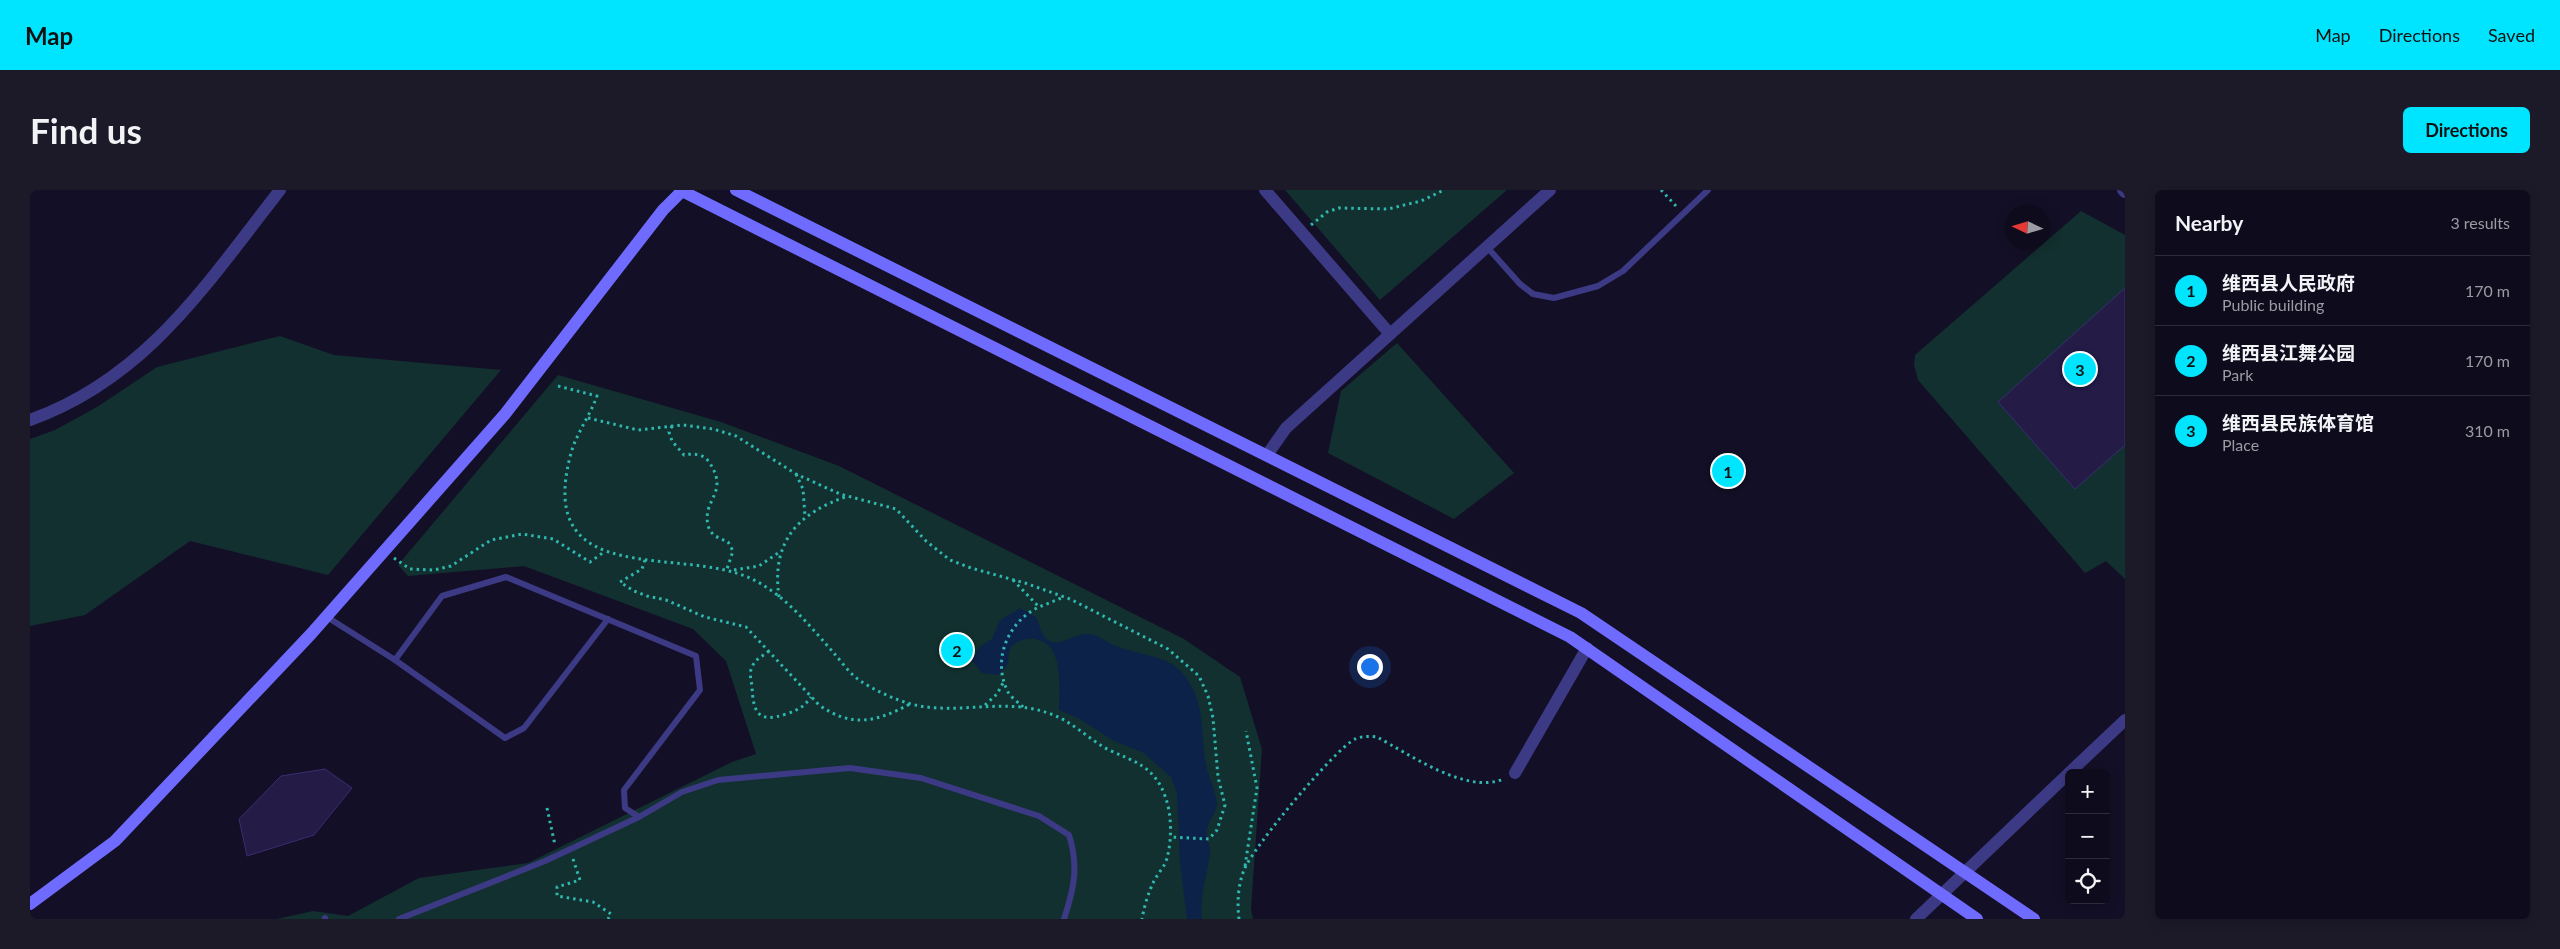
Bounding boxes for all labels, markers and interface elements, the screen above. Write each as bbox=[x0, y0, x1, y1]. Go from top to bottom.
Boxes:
text: Map bbox=[25, 21, 73, 50]
text: Map bbox=[2315, 24, 2351, 46]
text: Directions bbox=[2379, 24, 2460, 46]
text: Saved bbox=[2488, 24, 2535, 46]
button: Directions bbox=[2403, 107, 2530, 153]
text: Find us bbox=[30, 109, 142, 151]
north arrow bbox=[2005, 205, 2050, 250]
text: Nearby bbox=[2175, 210, 2243, 235]
text: 3 results bbox=[2450, 213, 2510, 232]
text: 维西县人民政府 bbox=[2222, 271, 2355, 294]
text: 1 bbox=[2186, 281, 2196, 300]
text: 170 m bbox=[2465, 281, 2510, 300]
text: Public building bbox=[2222, 295, 2324, 314]
text: 维西县江舞公园 bbox=[2222, 341, 2355, 364]
pin: 3 bbox=[2064, 350, 2096, 388]
text: 2 bbox=[2186, 351, 2196, 370]
text: 170 m bbox=[2465, 351, 2510, 370]
text: Park bbox=[2222, 365, 2253, 384]
text: 维西县民族体育馆 bbox=[2222, 411, 2374, 434]
text: 3 bbox=[2186, 421, 2196, 440]
text: 310 m bbox=[2465, 421, 2510, 440]
text: Place bbox=[2222, 435, 2259, 454]
pin: 1 bbox=[1712, 452, 1744, 490]
pin: 2 bbox=[941, 631, 973, 669]
your location bbox=[1357, 654, 1383, 680]
map controls bbox=[2065, 769, 2110, 904]
button: + bbox=[2065, 769, 2110, 814]
button: − bbox=[2065, 814, 2110, 859]
button: locate bbox=[2065, 859, 2110, 904]

